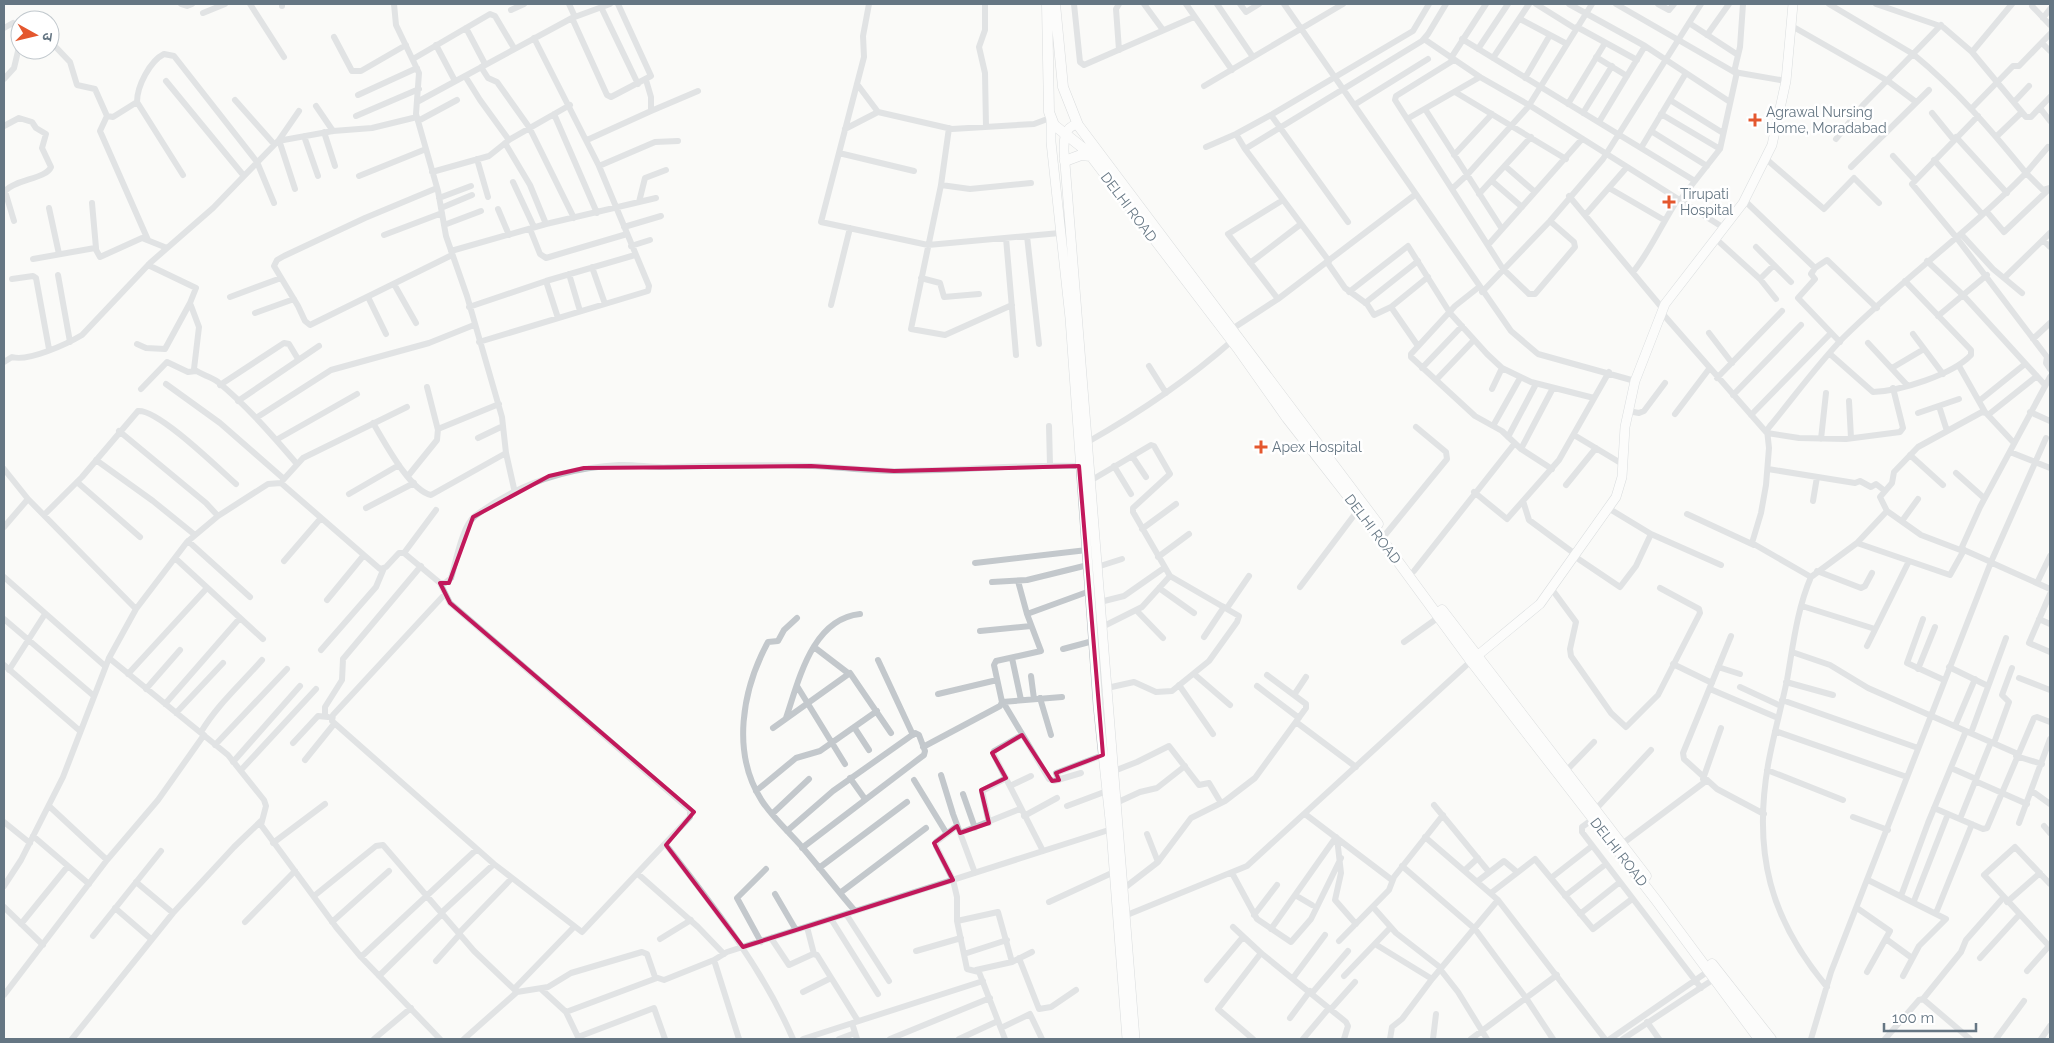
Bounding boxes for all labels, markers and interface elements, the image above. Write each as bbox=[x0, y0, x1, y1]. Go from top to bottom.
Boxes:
north arrow bbox=[10, 10, 60, 60]
text: उ bbox=[39, 32, 56, 43]
place label: Agrawal Nursing Home, Moradabad bbox=[1766, 104, 1887, 136]
marker: Agrawal Nursing Home, Moradabad bbox=[1748, 113, 1762, 127]
street label: DELHI ROAD bbox=[1098, 169, 1160, 245]
place label: Tirupati Hospital bbox=[1680, 186, 1733, 218]
marker: Tirupati Hospital bbox=[1662, 195, 1676, 209]
place label: Apex Hospital bbox=[1272, 439, 1362, 455]
marker: Apex Hospital bbox=[1254, 440, 1268, 454]
street label: DELHI ROAD bbox=[1342, 491, 1404, 567]
street label: DELHI ROAD bbox=[1587, 814, 1651, 890]
scale bar bbox=[1884, 1000, 1976, 1032]
text: 100 m bbox=[1892, 1009, 1934, 1027]

